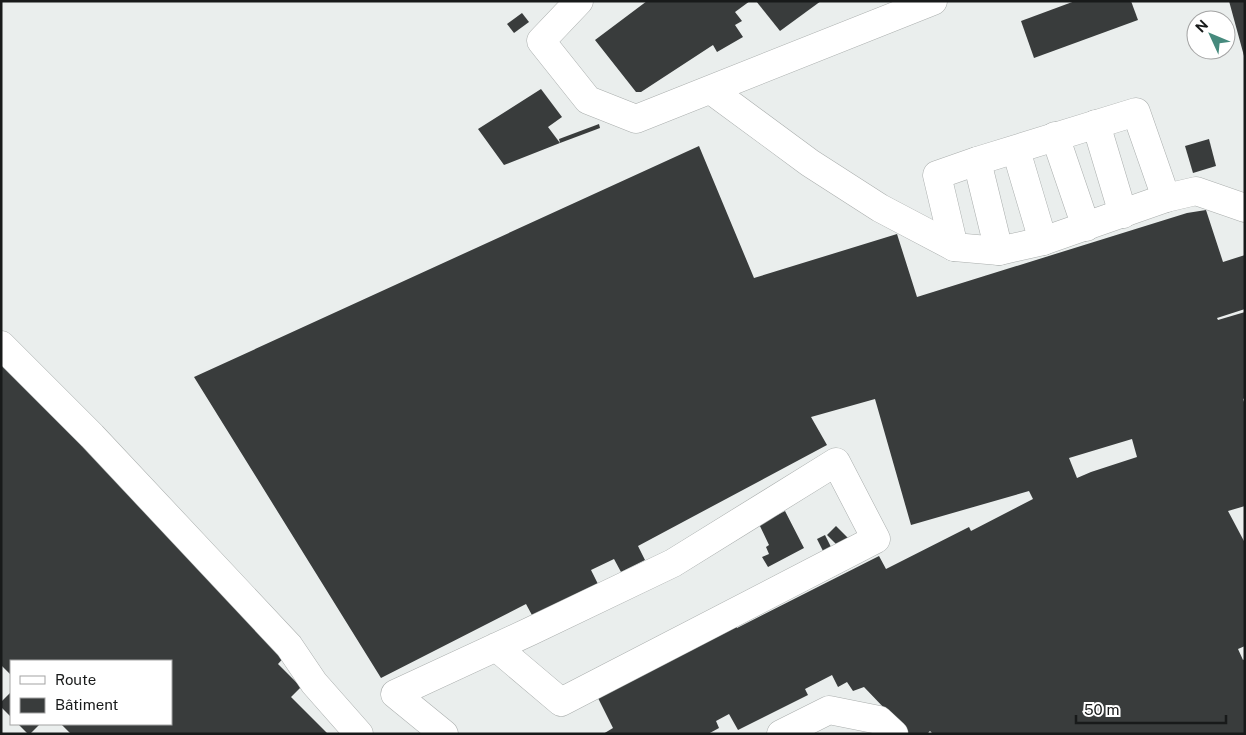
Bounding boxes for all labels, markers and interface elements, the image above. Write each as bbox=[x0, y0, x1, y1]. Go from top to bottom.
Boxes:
north arrow bbox=[1186, 10, 1236, 60]
text: N bbox=[1192, 16, 1211, 35]
legend bbox=[10, 660, 172, 725]
text: Route bbox=[55, 671, 96, 688]
scale bar bbox=[1076, 692, 1226, 724]
text: Bâtiment bbox=[55, 696, 118, 713]
text: 50 m bbox=[1084, 701, 1119, 718]

